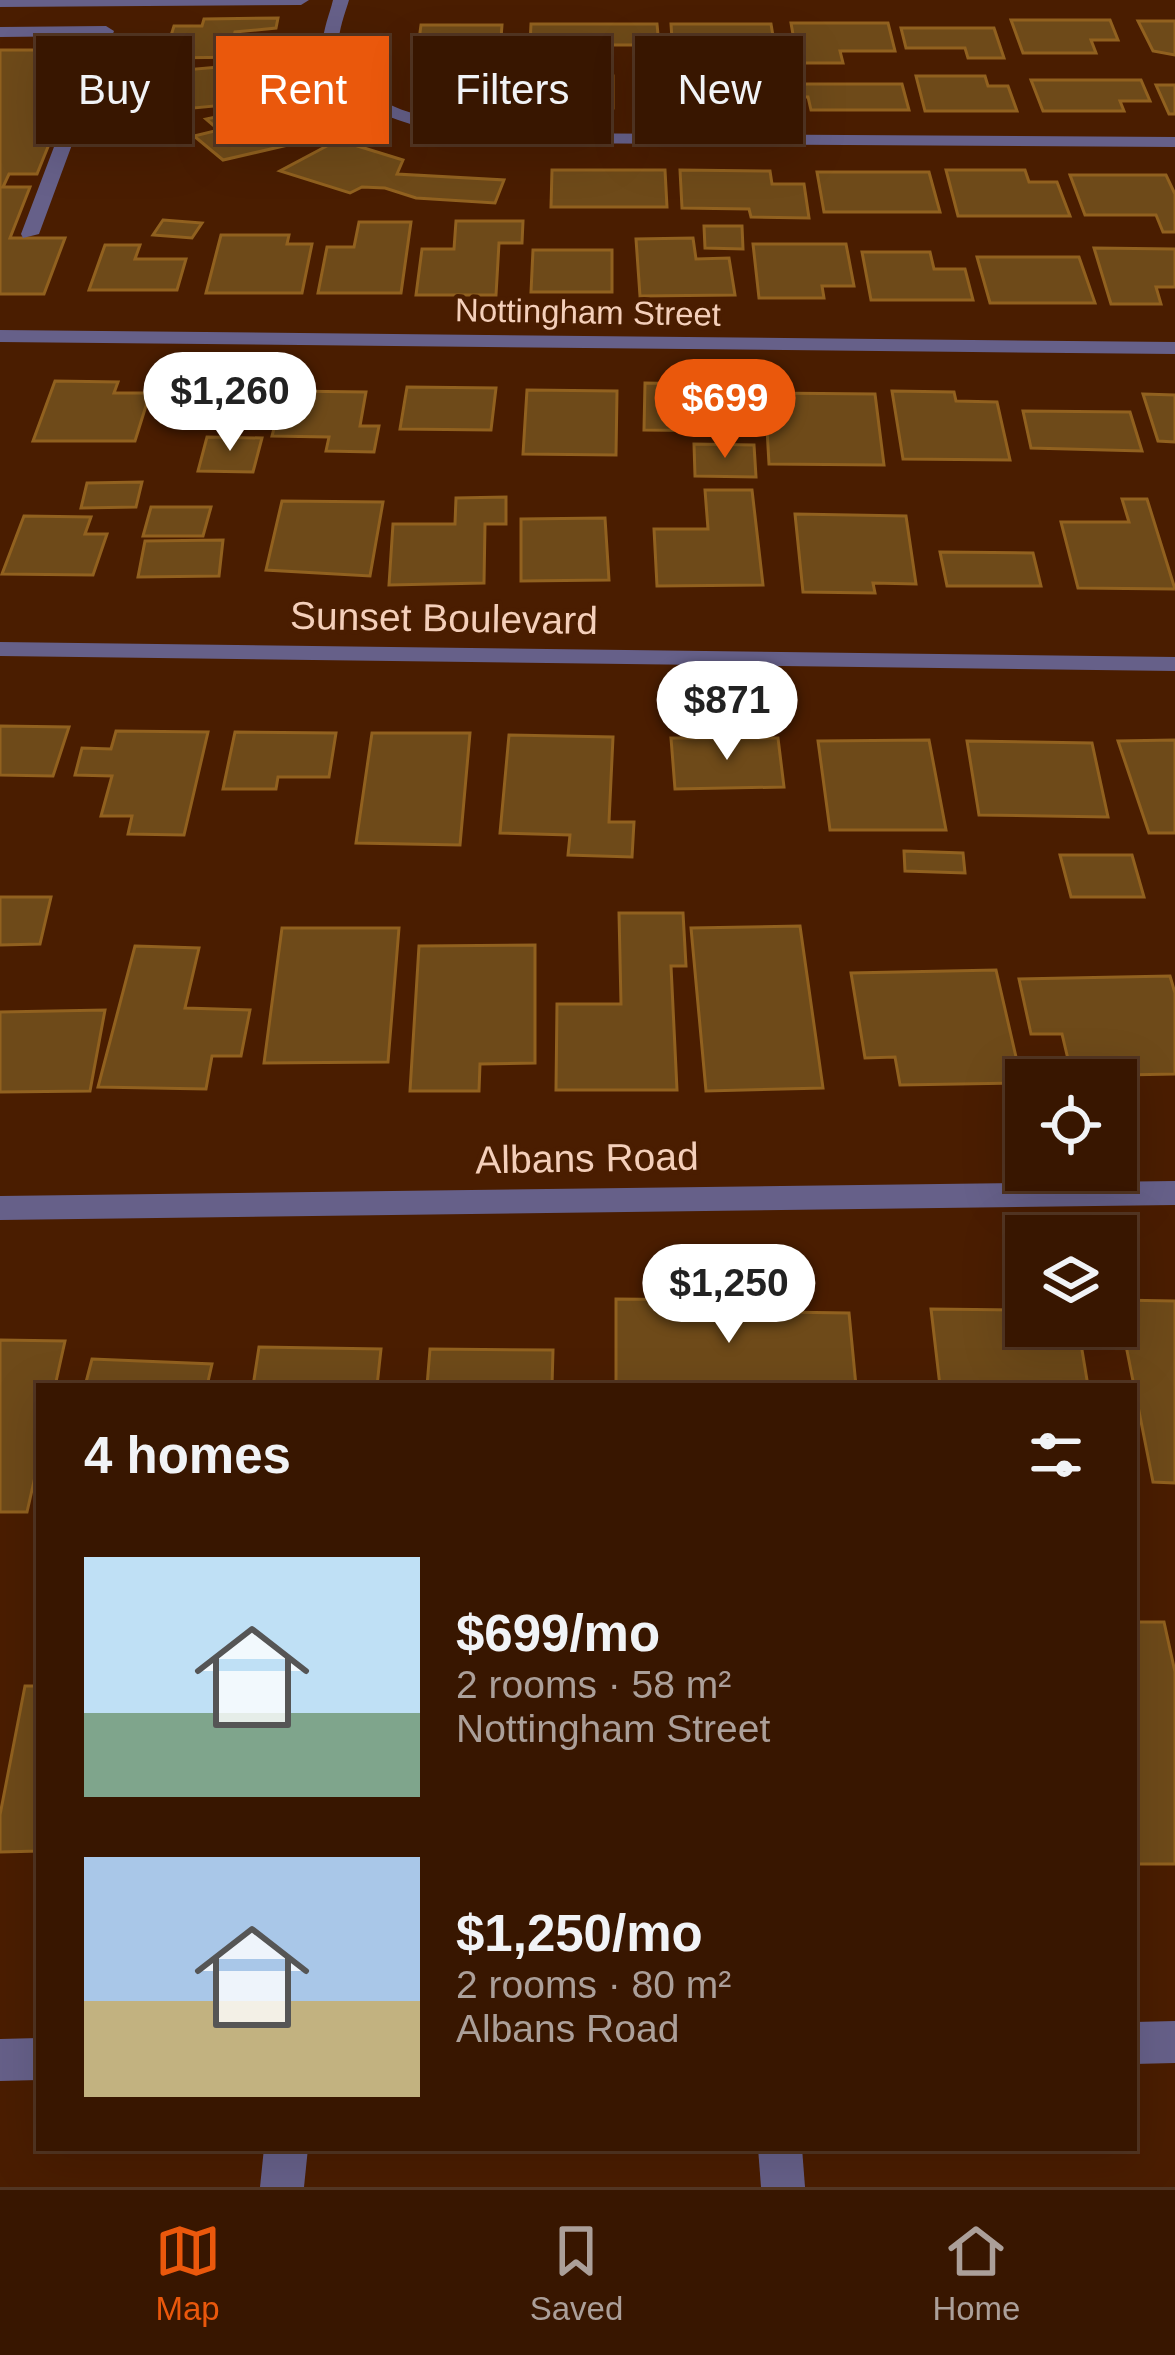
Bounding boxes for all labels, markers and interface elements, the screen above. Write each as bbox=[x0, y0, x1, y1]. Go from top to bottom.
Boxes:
chip: Buy bbox=[36, 36, 192, 144]
chip: Rent bbox=[216, 36, 389, 144]
chip: Filters bbox=[413, 36, 611, 144]
chip: New bbox=[635, 36, 803, 144]
street label: Nottingham Street bbox=[455, 291, 721, 333]
pin: $1,260 bbox=[132, 352, 328, 454]
pin: $699 bbox=[654, 359, 796, 461]
text: $1,260 bbox=[170, 369, 290, 412]
text: $699 bbox=[682, 376, 768, 419]
street label: Sunset Boulevard bbox=[290, 594, 598, 642]
pin: $871 bbox=[656, 661, 798, 763]
text: $871 bbox=[684, 678, 770, 721]
map controls bbox=[1005, 1059, 1137, 1347]
button: locate bbox=[1005, 1059, 1137, 1191]
street label: Albans Road bbox=[475, 1135, 699, 1181]
button: layers bbox=[1005, 1215, 1137, 1347]
pin: $1,250 bbox=[631, 1244, 827, 1346]
text: $1,250 bbox=[669, 1261, 789, 1304]
icon: filters bbox=[1023, 1422, 1089, 1488]
text: 4 homes bbox=[84, 1427, 291, 1484]
icon: home bbox=[180, 1605, 324, 1749]
text: $699/mo bbox=[456, 1605, 660, 1662]
text: 2 rooms · 58 m² bbox=[456, 1663, 731, 1706]
text: Nottingham Street bbox=[456, 1707, 770, 1750]
icon: home bbox=[180, 1905, 324, 2049]
text: $1,250/mo bbox=[456, 1905, 703, 1962]
text: 2 rooms · 80 m² bbox=[456, 1963, 731, 2006]
text: Albans Road bbox=[456, 2007, 679, 2050]
tab: Map bbox=[155, 2218, 221, 2328]
tab: Saved bbox=[530, 2218, 623, 2328]
tab: Home bbox=[932, 2218, 1020, 2328]

